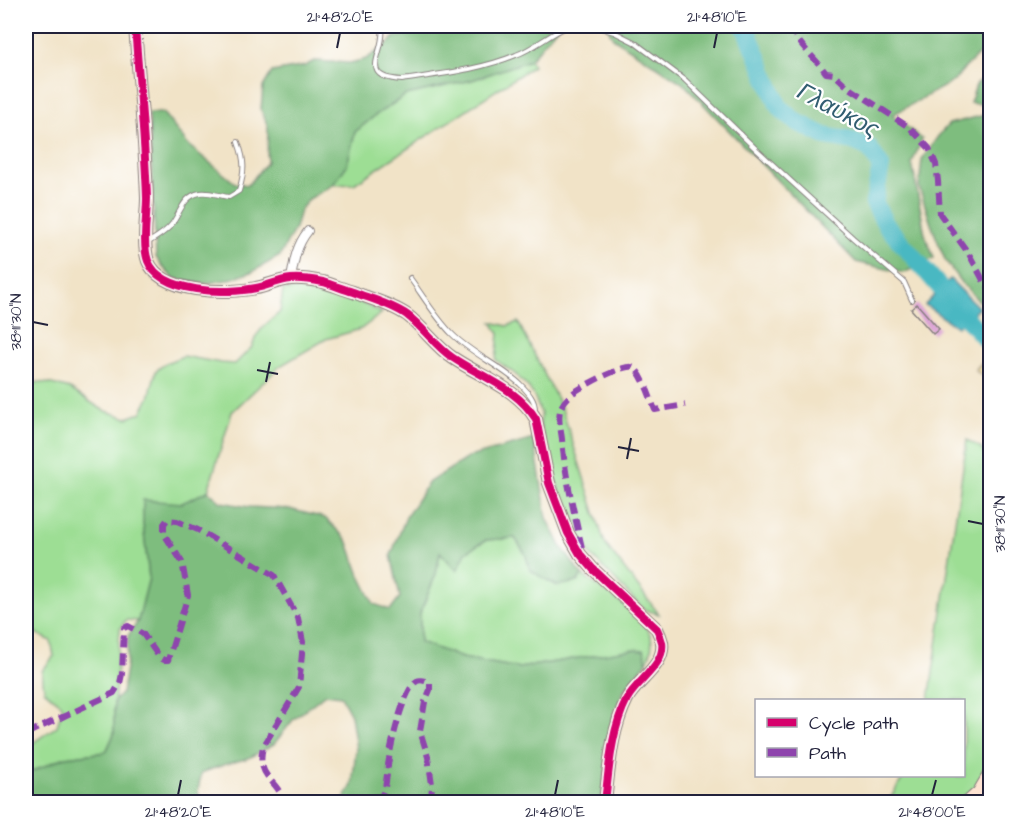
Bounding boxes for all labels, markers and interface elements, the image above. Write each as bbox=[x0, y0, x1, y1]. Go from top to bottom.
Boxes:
text: 21°48'20"E bbox=[307, 7, 373, 28]
text: 21°48'10"E bbox=[687, 7, 747, 28]
water label: Γλαύκος bbox=[791, 75, 885, 147]
text: 38°11'30"N bbox=[6, 294, 27, 350]
text: 38°11'30"N bbox=[990, 496, 1011, 552]
legend bbox=[755, 699, 965, 777]
text: Cycle path bbox=[809, 711, 898, 737]
text: Path bbox=[809, 741, 846, 766]
text: 21°48'20"E bbox=[145, 802, 211, 823]
text: 21°48'10"E bbox=[525, 802, 585, 823]
text: 21°48'00"E bbox=[898, 802, 966, 823]

